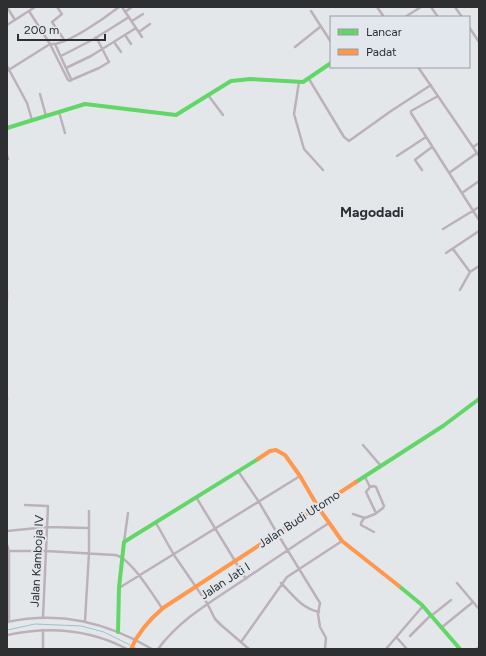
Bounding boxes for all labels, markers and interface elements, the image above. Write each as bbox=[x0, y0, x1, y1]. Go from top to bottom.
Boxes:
scale bar bbox=[18, 16, 105, 42]
legend bbox=[330, 16, 470, 68]
text: 200 m bbox=[24, 23, 59, 37]
text: Lancar bbox=[366, 25, 402, 39]
text: Padat bbox=[366, 45, 397, 59]
district label: Magodadi bbox=[340, 204, 404, 221]
street label: Jalan Budi Utomo bbox=[255, 487, 343, 551]
street label: Jalan Kamboja IV bbox=[28, 514, 46, 607]
street label: Jalan Jati I bbox=[197, 560, 253, 602]

